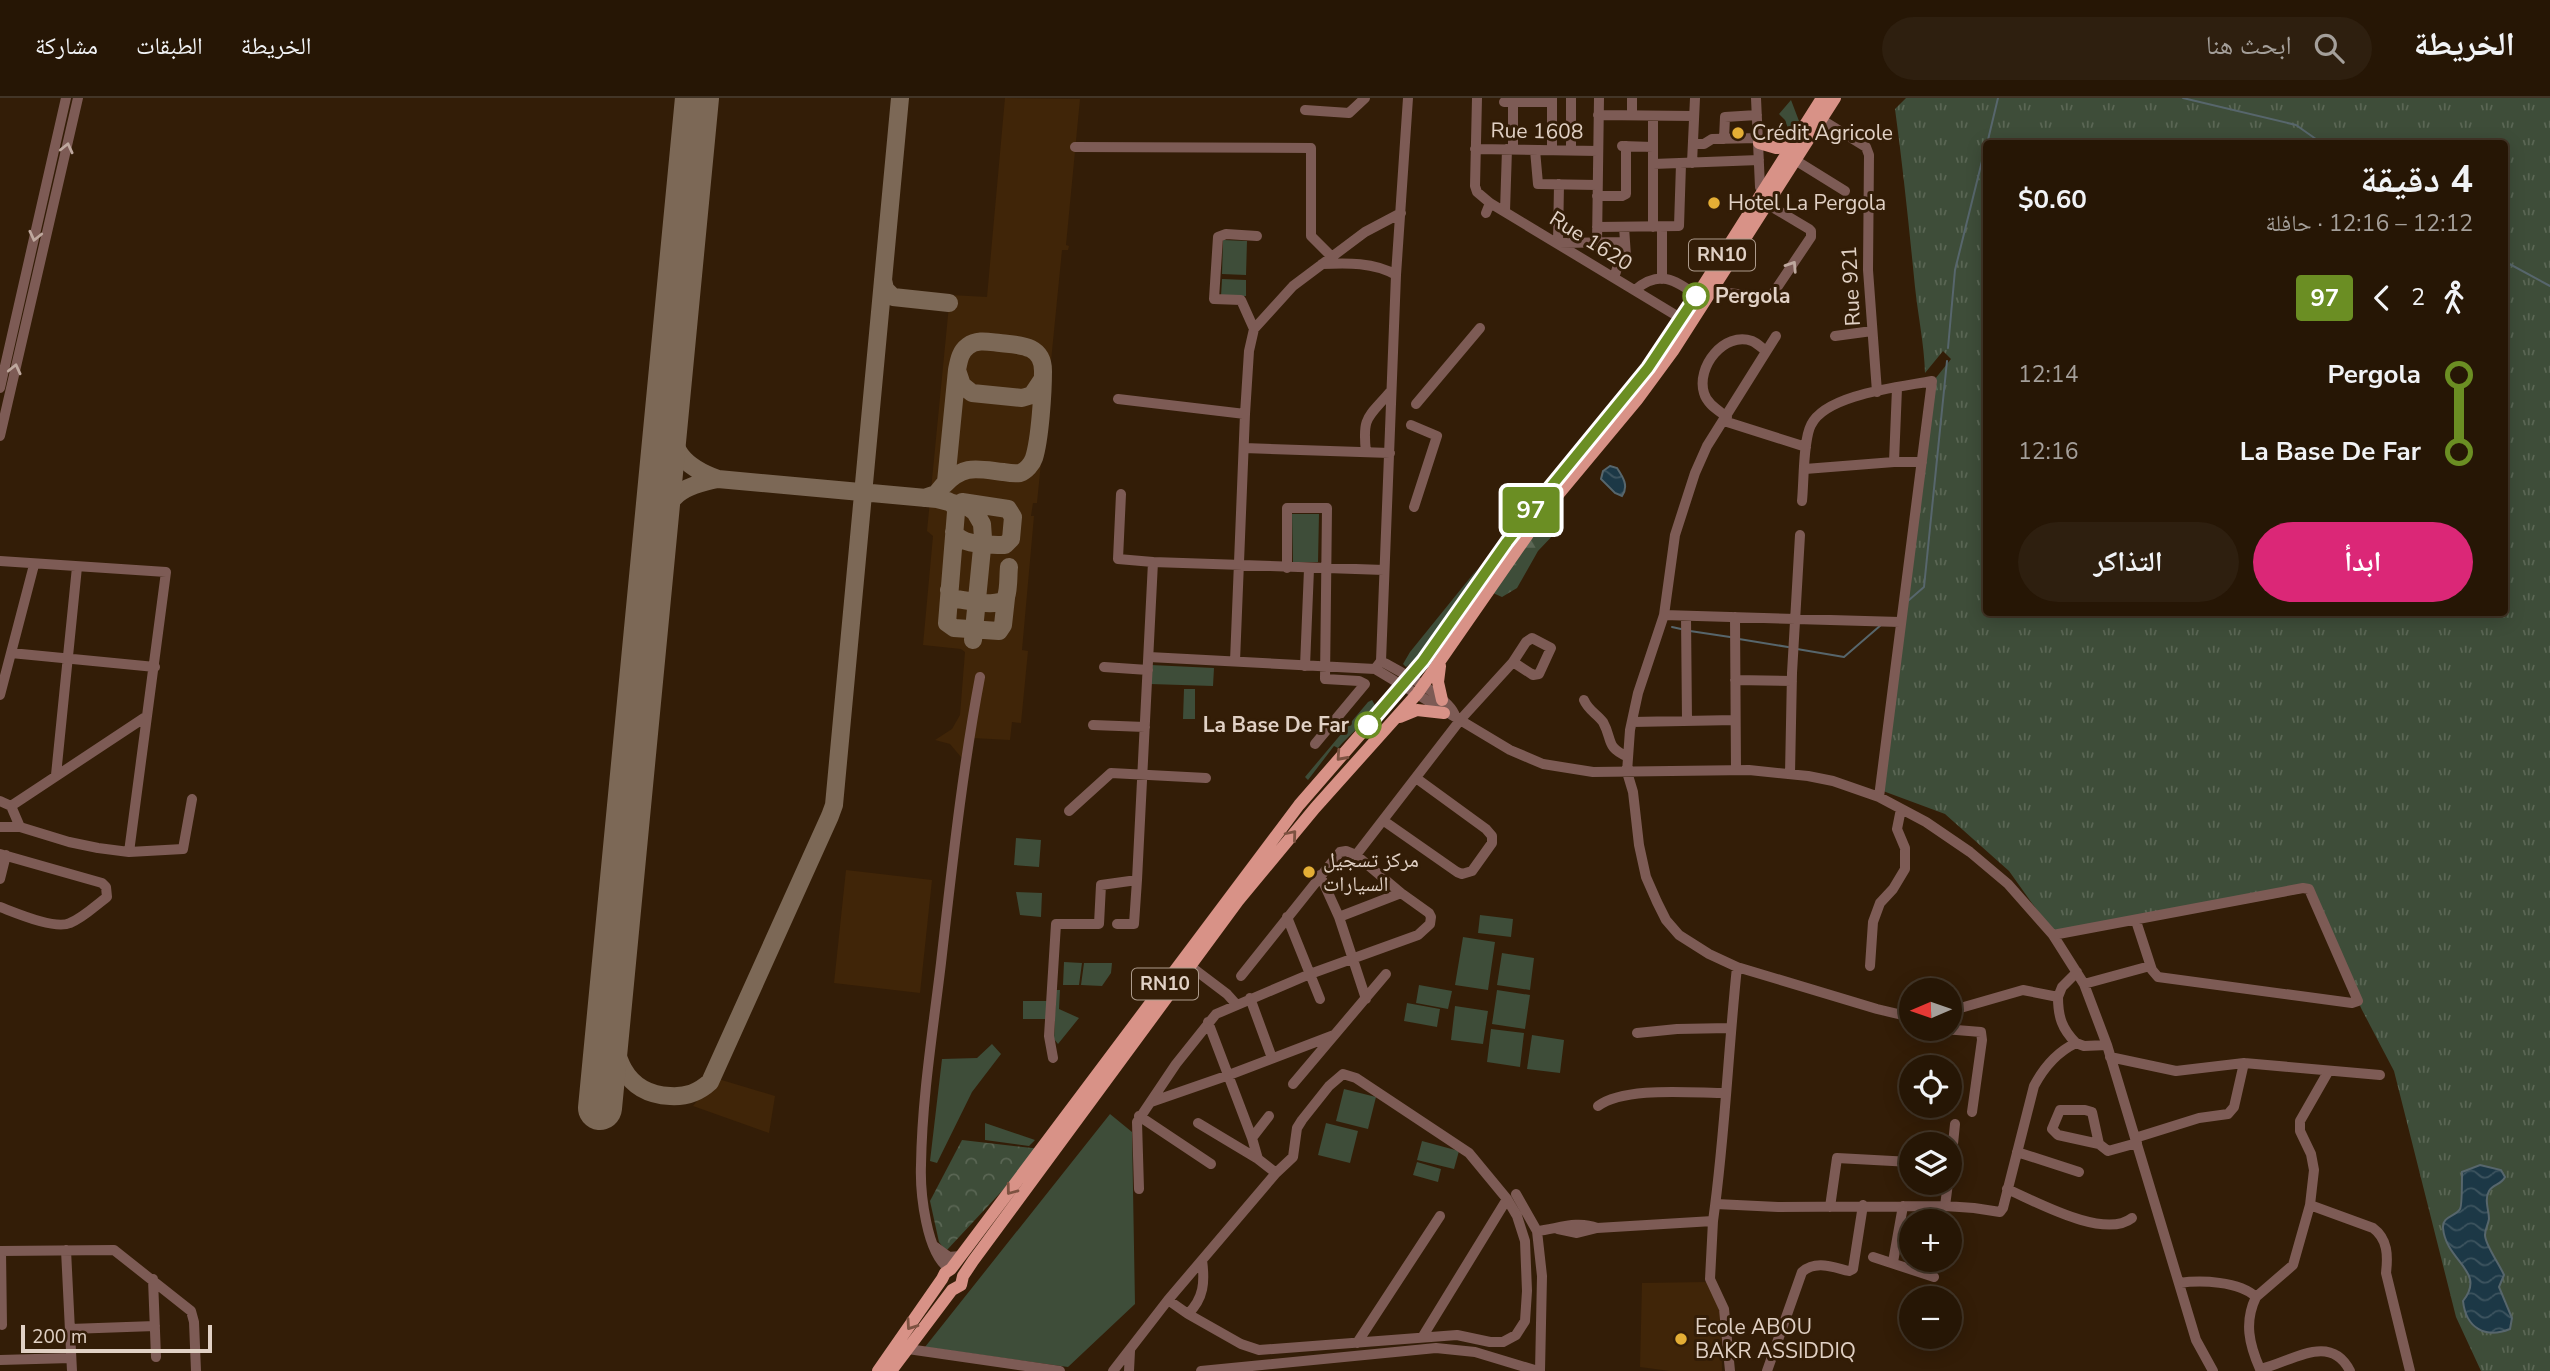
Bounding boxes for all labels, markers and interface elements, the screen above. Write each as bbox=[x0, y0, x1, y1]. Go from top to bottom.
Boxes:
search box bbox=[1882, 17, 2372, 80]
text: الخريطة bbox=[2414, 22, 2515, 67]
text: ابحث هنا bbox=[2206, 28, 2292, 63]
icon: search bbox=[2310, 29, 2348, 67]
text: مشاركة bbox=[35, 30, 98, 62]
text: الطبقات bbox=[136, 30, 203, 62]
text: الخريطة bbox=[241, 30, 311, 62]
street label: Rue 1608 bbox=[1490, 116, 1584, 146]
place label: Crédit Agricole bbox=[1752, 119, 1893, 147]
marker: Crédit Agricole bbox=[1730, 125, 1746, 141]
one-way arrow bbox=[58, 142, 73, 154]
text: 4 دقيقة bbox=[2360, 154, 2473, 205]
text: $0.60 bbox=[2018, 182, 2087, 217]
place label: Hotel La Pergola bbox=[1728, 189, 1886, 217]
marker: Hotel La Pergola bbox=[1706, 195, 1722, 211]
street label: Rue 1620 bbox=[1544, 205, 1638, 277]
text: 12:12 – 12:16 · حافلة bbox=[2266, 208, 2473, 239]
one-way arrow bbox=[28, 230, 43, 242]
road number: RN10 bbox=[1689, 239, 1755, 270]
street label: Rue 921 bbox=[1835, 245, 1867, 327]
one-way arrow bbox=[1784, 261, 1797, 274]
icon: back bbox=[2363, 279, 2401, 317]
icon: walk bbox=[2435, 279, 2473, 317]
place label: Pergola bbox=[1715, 282, 1791, 310]
text: 97 bbox=[2310, 282, 2339, 314]
text: 2 bbox=[2411, 282, 2425, 313]
marker: Pergola bbox=[1683, 283, 1709, 309]
text: Pergola bbox=[2327, 357, 2421, 392]
text: 12:14 bbox=[2018, 359, 2078, 390]
one-way arrow bbox=[7, 364, 22, 376]
text: La Base De Far bbox=[2240, 434, 2421, 469]
text: 12:16 bbox=[2018, 436, 2078, 467]
line badge: 97 bbox=[1500, 487, 1562, 533]
text: 97 bbox=[1517, 494, 1545, 526]
button: التذاكر bbox=[2018, 522, 2239, 602]
button: ابدأ bbox=[2253, 522, 2473, 602]
place label: La Base De Far bbox=[1203, 711, 1350, 739]
marker: La Base De Far bbox=[1355, 712, 1381, 738]
one-way arrow bbox=[1337, 748, 1350, 761]
one-way arrow bbox=[1284, 831, 1296, 844]
place label: مركز تسجيل السيارات bbox=[1323, 846, 1419, 898]
marker: مركز تسجيل السيارات bbox=[1301, 864, 1317, 880]
road number: RN10 bbox=[1132, 968, 1198, 1000]
north arrow bbox=[1899, 978, 1962, 1041]
map controls bbox=[1899, 978, 1962, 1349]
button: locate bbox=[1899, 1055, 1962, 1118]
button: layers bbox=[1899, 1132, 1962, 1195]
one-way arrow bbox=[1006, 1182, 1019, 1195]
button: + bbox=[1899, 1209, 1962, 1272]
button: − bbox=[1899, 1286, 1962, 1349]
place label: Ecole ABOU BAKR ASSIDDIQ bbox=[1695, 1313, 1856, 1365]
one-way arrow bbox=[906, 1318, 919, 1331]
scale bar bbox=[21, 1322, 212, 1354]
text: 200 m bbox=[32, 1324, 87, 1350]
marker: Ecole ABOU BAKR ASSIDDIQ bbox=[1673, 1331, 1689, 1347]

